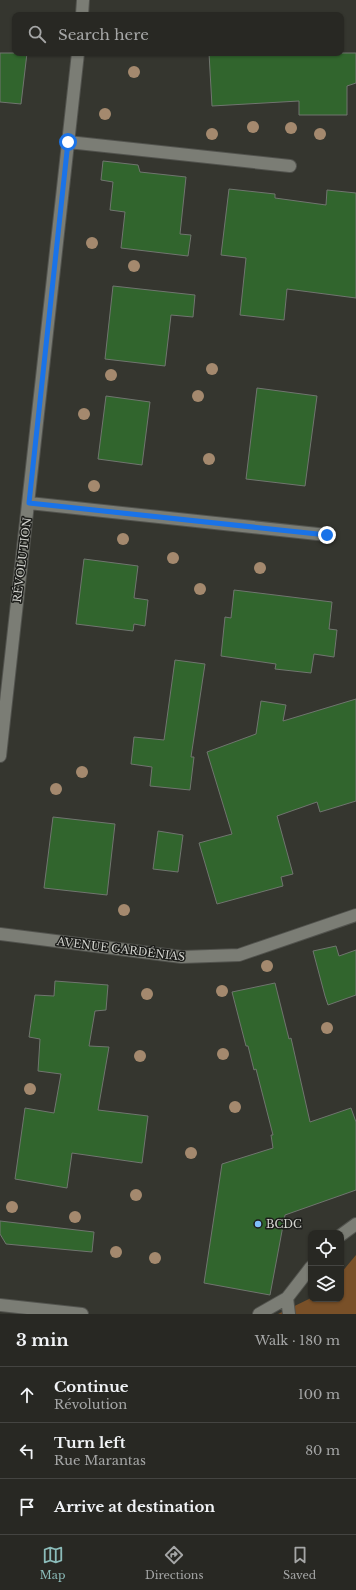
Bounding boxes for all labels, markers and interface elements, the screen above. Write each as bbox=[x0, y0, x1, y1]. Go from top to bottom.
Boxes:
search box bbox=[12, 12, 344, 56]
icon: search bbox=[26, 23, 48, 45]
text: Search here bbox=[58, 25, 149, 44]
route start bbox=[59, 133, 77, 151]
street label: RÉVOLUTION bbox=[10, 516, 34, 603]
route end bbox=[318, 526, 336, 544]
street label: AVENUE GARDÉNIAS bbox=[55, 934, 186, 964]
place label: BCDC bbox=[266, 1217, 302, 1231]
marker: BCDC bbox=[253, 1219, 263, 1229]
map controls bbox=[308, 1230, 344, 1302]
button: locate bbox=[308, 1230, 344, 1266]
button: layers bbox=[308, 1266, 344, 1302]
text: 3 min bbox=[16, 1330, 69, 1351]
text: Walk · 180 m bbox=[255, 1332, 340, 1349]
text: Continue bbox=[54, 1377, 129, 1396]
icon: ahead bbox=[16, 1384, 38, 1406]
text: 100 m bbox=[298, 1386, 340, 1403]
text: Révolution bbox=[54, 1396, 127, 1413]
text: Turn left bbox=[54, 1433, 125, 1452]
icon: left bbox=[16, 1440, 38, 1462]
text: 80 m bbox=[305, 1442, 340, 1459]
text: Rue Marantas bbox=[54, 1452, 146, 1469]
icon: arrive bbox=[16, 1496, 38, 1518]
text: Arrive at destination bbox=[54, 1497, 215, 1516]
tab: Map bbox=[40, 1544, 65, 1582]
tab: Directions bbox=[145, 1544, 203, 1582]
tab: Saved bbox=[283, 1544, 316, 1582]

